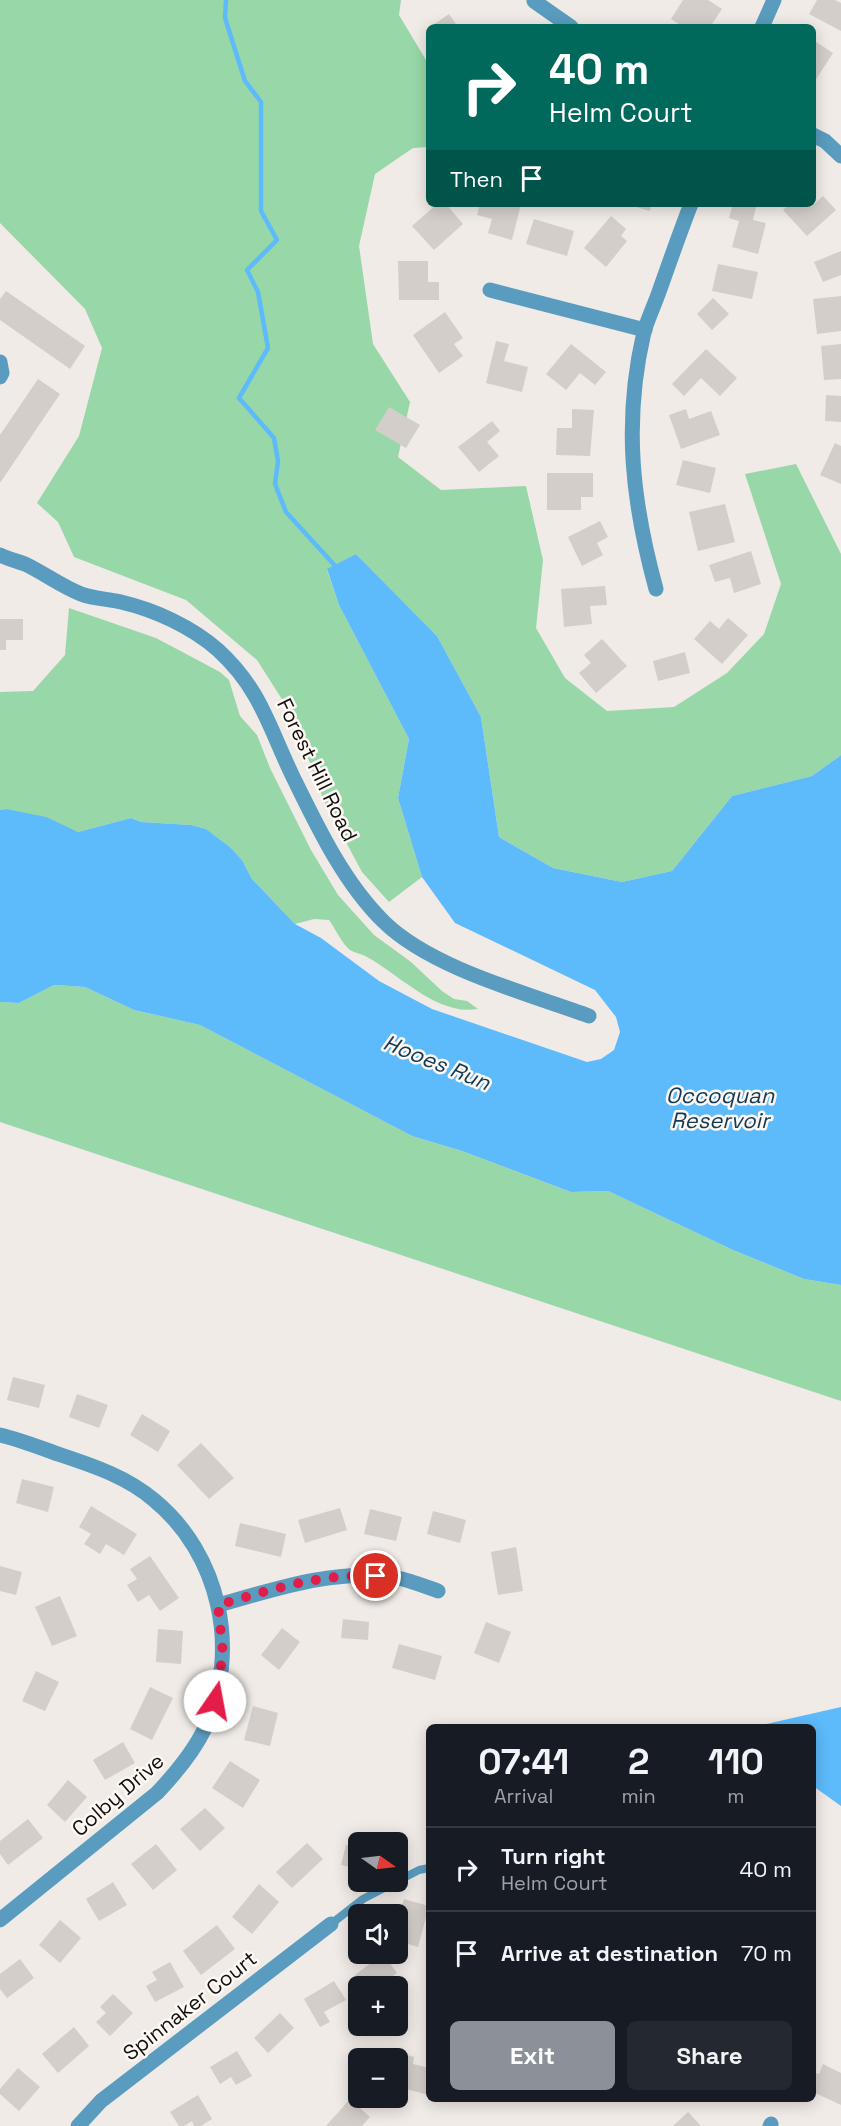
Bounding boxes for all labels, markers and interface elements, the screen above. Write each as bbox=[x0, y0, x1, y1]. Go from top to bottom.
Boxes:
text: 40 m bbox=[549, 43, 649, 96]
icon: right bbox=[450, 48, 528, 126]
text: Helm Court bbox=[549, 95, 693, 130]
icon: arrive bbox=[515, 162, 548, 195]
text: Then bbox=[450, 165, 503, 193]
street label: Forest Hill Road bbox=[271, 694, 364, 846]
water label: Hooes Run bbox=[379, 1028, 495, 1096]
water label: Occoquan Reservoir bbox=[666, 1081, 775, 1134]
pin bbox=[350, 1550, 401, 1601]
icon: arrive bbox=[359, 1559, 392, 1592]
position arrow bbox=[183, 1669, 247, 1733]
text: 07:41 bbox=[478, 1739, 569, 1785]
text: 2 bbox=[628, 1739, 649, 1785]
text: 110 bbox=[708, 1739, 764, 1785]
street label: Colby Drive bbox=[66, 1747, 169, 1842]
text: Arrival bbox=[494, 1783, 553, 1809]
text: min bbox=[621, 1783, 656, 1809]
text: m bbox=[727, 1783, 744, 1809]
north arrow bbox=[348, 1832, 408, 1892]
map controls bbox=[348, 1832, 408, 2108]
text: Turn right bbox=[501, 1842, 606, 1870]
icon: right bbox=[450, 1853, 483, 1886]
text: 40 m bbox=[740, 1855, 792, 1883]
text: Helm Court bbox=[501, 1870, 607, 1896]
button: sound bbox=[348, 1904, 408, 1964]
icon: arrive bbox=[450, 1937, 483, 1970]
text: Arrive at destination bbox=[501, 1939, 718, 1967]
text: 70 m bbox=[741, 1939, 792, 1967]
street label: Spinnaker Court bbox=[117, 1945, 262, 2066]
button: + bbox=[348, 1976, 408, 2036]
button: Exit bbox=[450, 2021, 615, 2090]
button: Share bbox=[627, 2021, 792, 2090]
button: − bbox=[348, 2048, 408, 2108]

